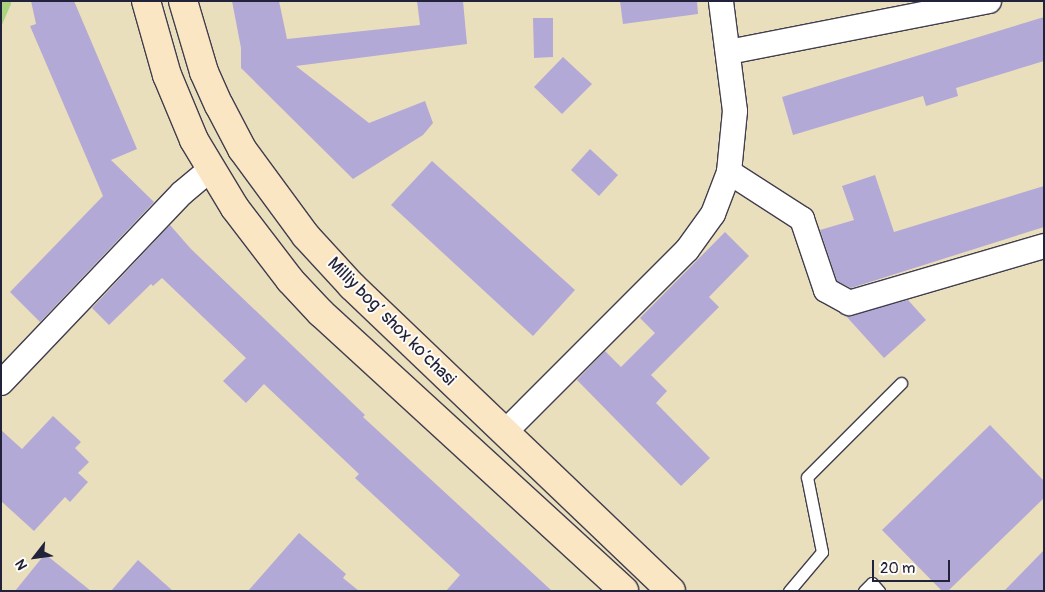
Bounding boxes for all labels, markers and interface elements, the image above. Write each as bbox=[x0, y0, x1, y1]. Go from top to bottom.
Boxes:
street label: Milliy bog‘ shox ko‘chasi bbox=[322, 253, 460, 391]
north arrow bbox=[10, 532, 60, 582]
scale bar bbox=[875, 550, 952, 582]
text: N bbox=[12, 556, 31, 573]
text: 20 m bbox=[880, 559, 915, 578]

